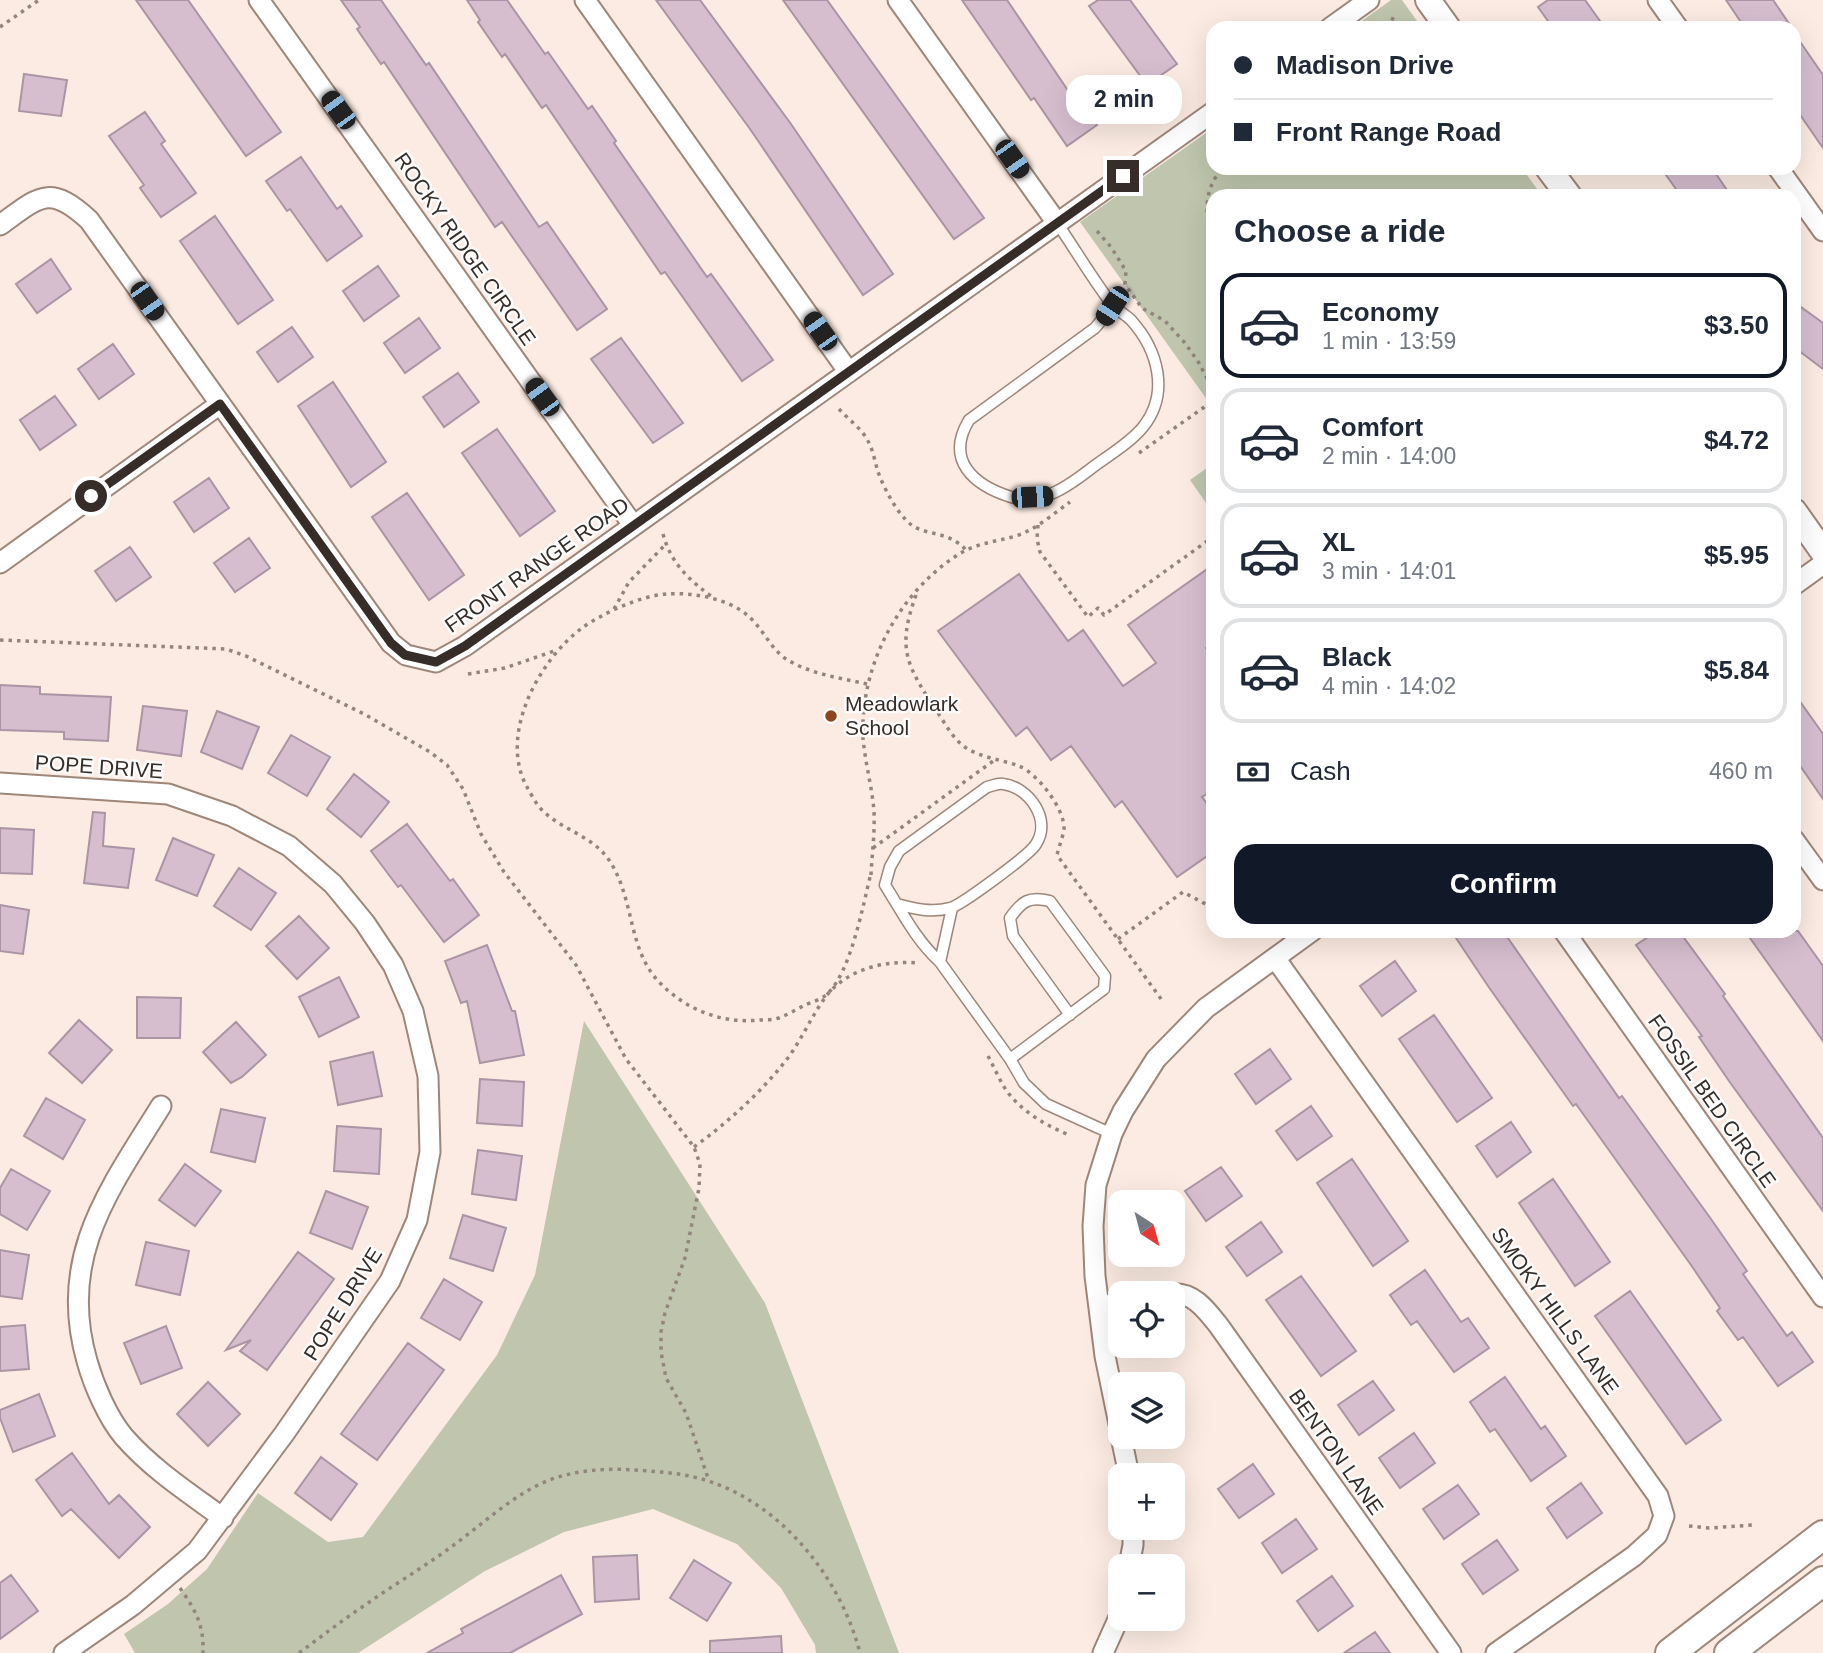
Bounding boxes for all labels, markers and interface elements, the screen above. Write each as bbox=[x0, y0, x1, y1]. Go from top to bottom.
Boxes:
text: Madison Drive bbox=[1276, 50, 1454, 80]
callout: 2 min bbox=[1065, 74, 1181, 124]
text: 2 min bbox=[1094, 86, 1154, 112]
car bbox=[318, 87, 359, 133]
text: Front Range Road bbox=[1276, 117, 1501, 147]
car bbox=[992, 136, 1033, 182]
street label: ROCKY RIDGE CIRCLE bbox=[390, 148, 541, 349]
route end bbox=[1107, 160, 1139, 192]
text: Choose a ride bbox=[1234, 213, 1446, 249]
car bbox=[127, 278, 168, 324]
car bbox=[1092, 283, 1133, 329]
icon: car bbox=[1238, 294, 1301, 357]
text: Economy bbox=[1322, 297, 1439, 327]
car bbox=[800, 308, 841, 354]
text: $3.50 bbox=[1704, 310, 1769, 340]
text: 1 min · 13:59 bbox=[1322, 328, 1456, 354]
car bbox=[522, 374, 563, 420]
icon: car bbox=[1238, 409, 1301, 472]
text: Comfort bbox=[1322, 412, 1423, 442]
text: $4.72 bbox=[1704, 425, 1769, 455]
text: 2 min · 14:00 bbox=[1322, 443, 1456, 469]
route start bbox=[75, 480, 107, 512]
car bbox=[1011, 485, 1054, 509]
street label: FRONT RANGE ROAD bbox=[440, 492, 633, 637]
icon: car bbox=[1238, 524, 1301, 587]
text: XL bbox=[1322, 527, 1355, 557]
text: $5.95 bbox=[1704, 540, 1769, 570]
text: 3 min · 14:01 bbox=[1322, 558, 1456, 584]
icon: car bbox=[1238, 639, 1301, 702]
text: Black bbox=[1322, 642, 1391, 672]
text: $5.84 bbox=[1704, 655, 1769, 685]
text: 4 min · 14:02 bbox=[1322, 673, 1456, 699]
place label: Meadowlark School bbox=[845, 692, 959, 739]
marker: Meadowlark School bbox=[823, 708, 839, 724]
street label: POPE DRIVE bbox=[34, 751, 164, 782]
icon: cash bbox=[1234, 753, 1272, 791]
text: Cash bbox=[1290, 756, 1351, 786]
text: 460 m bbox=[1709, 758, 1773, 784]
button: Confirm bbox=[1234, 844, 1773, 924]
street label: FOSSIL BED CIRCLE bbox=[1644, 1010, 1781, 1192]
north arrow bbox=[1108, 1190, 1185, 1267]
map controls bbox=[1108, 1190, 1185, 1631]
street label: SMOKY HILLS LANE bbox=[1487, 1223, 1624, 1399]
street label: POPE DRIVE bbox=[299, 1243, 386, 1364]
button: locate bbox=[1108, 1281, 1185, 1358]
button: layers bbox=[1108, 1372, 1185, 1449]
street label: BENTON LANE bbox=[1285, 1385, 1388, 1519]
button: + bbox=[1108, 1463, 1185, 1540]
button: − bbox=[1108, 1554, 1185, 1631]

